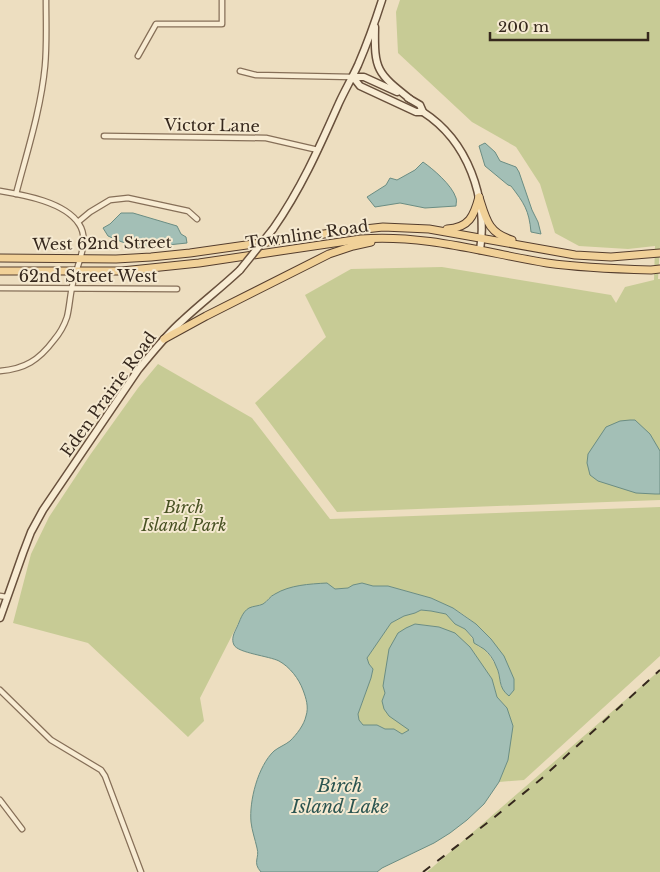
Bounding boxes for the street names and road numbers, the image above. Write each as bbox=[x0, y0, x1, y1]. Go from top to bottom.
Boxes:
street label: Victor Lane bbox=[163, 114, 260, 136]
street label: Townline Road bbox=[244, 215, 370, 253]
street label: West 62nd Street bbox=[31, 232, 172, 254]
street label: 62nd Street West bbox=[19, 266, 157, 286]
street label: Eden Prairie Road bbox=[56, 327, 160, 460]

